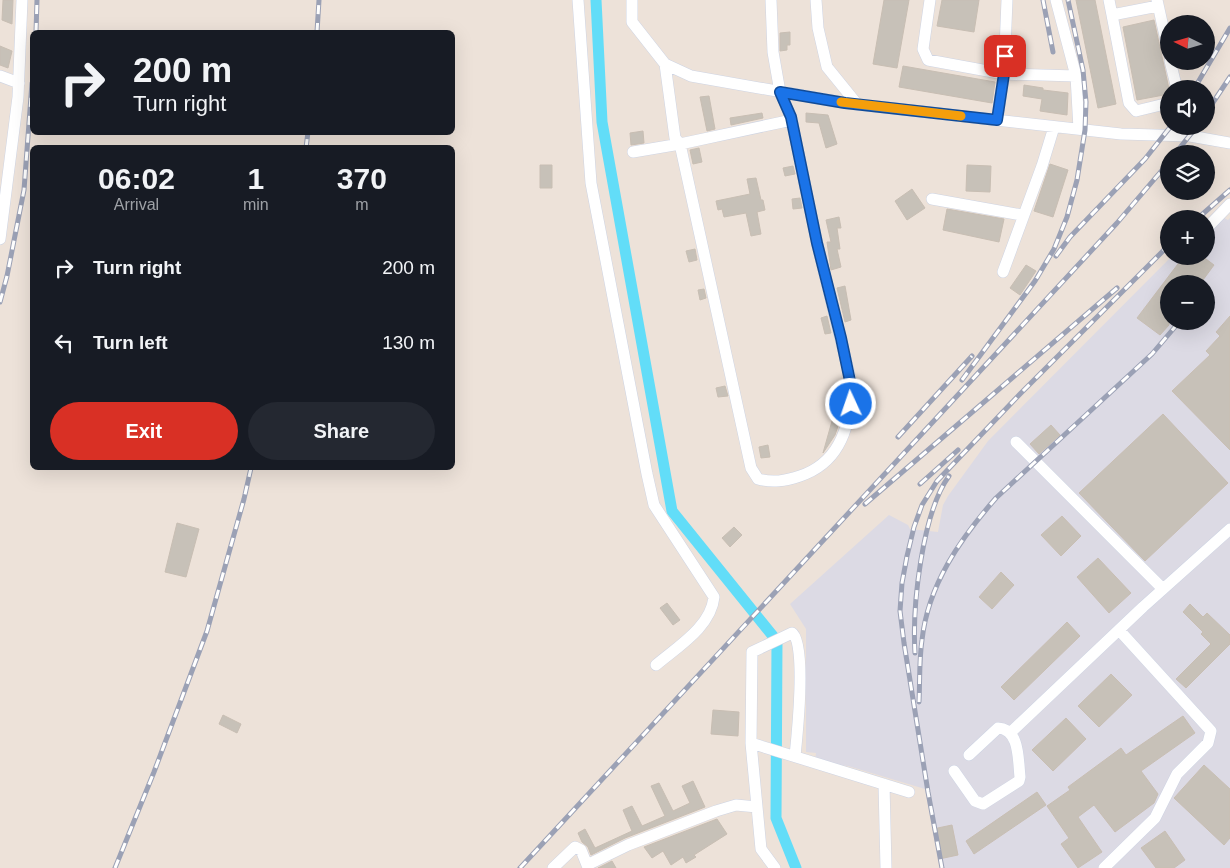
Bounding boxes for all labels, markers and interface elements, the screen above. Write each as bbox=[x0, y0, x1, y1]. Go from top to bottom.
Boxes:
north arrow bbox=[1160, 15, 1215, 70]
map controls bbox=[1160, 15, 1215, 330]
pin bbox=[984, 35, 1026, 77]
icon: arrive bbox=[991, 42, 1019, 70]
icon: right bbox=[50, 50, 115, 115]
text: 200 m bbox=[133, 50, 232, 89]
button: sound bbox=[1160, 80, 1215, 135]
text: Turn right bbox=[133, 91, 226, 116]
button: layers bbox=[1160, 145, 1215, 200]
text: 06:02 bbox=[98, 162, 175, 195]
text: 1 bbox=[247, 162, 264, 195]
text: 370 bbox=[337, 162, 387, 195]
text: Arrival bbox=[114, 196, 159, 213]
text: min bbox=[243, 196, 269, 213]
text: m bbox=[355, 196, 368, 213]
button: + bbox=[1160, 210, 1215, 265]
icon: right bbox=[50, 254, 78, 282]
text: Turn right bbox=[93, 257, 181, 278]
text: 200 m bbox=[382, 257, 435, 278]
button: − bbox=[1160, 275, 1215, 330]
icon: left bbox=[50, 329, 78, 357]
text: Turn left bbox=[93, 332, 168, 353]
text: 130 m bbox=[382, 332, 435, 353]
position arrow bbox=[824, 377, 876, 429]
button: Exit bbox=[50, 402, 238, 460]
button: Share bbox=[248, 402, 435, 460]

